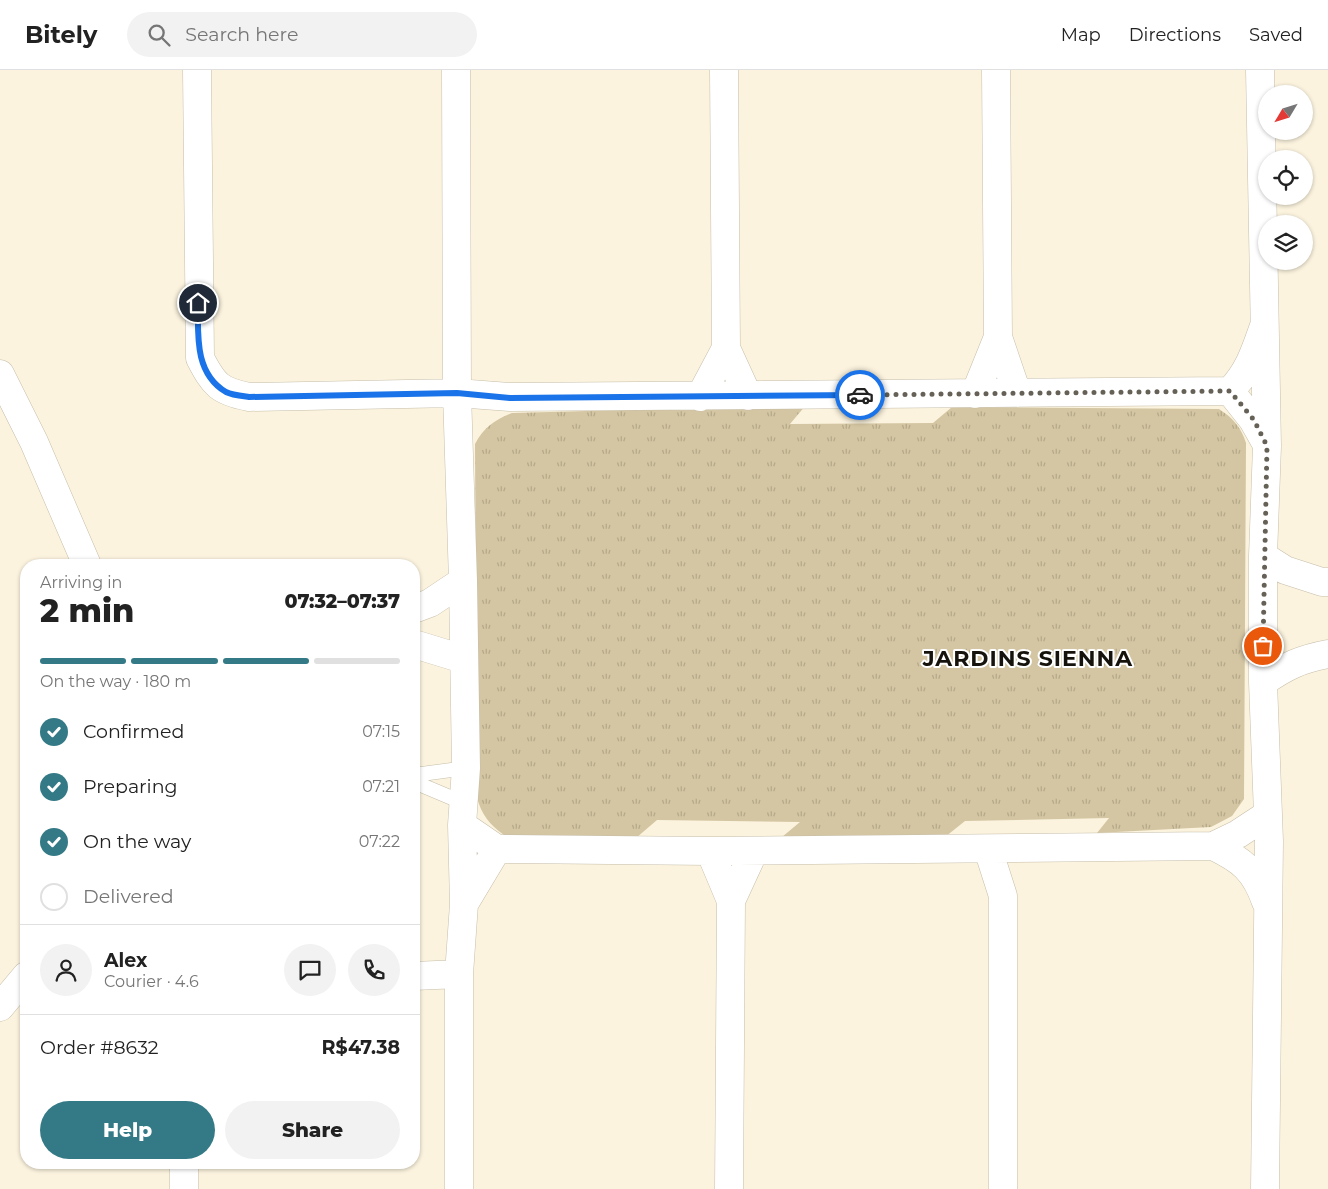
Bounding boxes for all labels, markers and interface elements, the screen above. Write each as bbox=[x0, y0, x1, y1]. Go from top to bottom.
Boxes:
search box bbox=[127, 12, 477, 57]
text: Bitely bbox=[25, 20, 97, 49]
icon: search bbox=[145, 21, 173, 49]
text: Search here bbox=[185, 23, 298, 46]
text: Map bbox=[1061, 24, 1101, 46]
text: Directions bbox=[1129, 24, 1221, 46]
text: Saved bbox=[1249, 24, 1303, 46]
north arrow bbox=[1258, 85, 1312, 140]
map controls bbox=[1258, 85, 1313, 270]
button: locate bbox=[1258, 150, 1313, 205]
button: layers bbox=[1258, 215, 1313, 270]
pin bbox=[177, 282, 219, 324]
icon: home bbox=[184, 289, 212, 317]
courier bbox=[835, 370, 885, 420]
icon: car bbox=[846, 381, 874, 409]
text: Arriving in bbox=[40, 573, 122, 592]
text: 07:32–07:37 bbox=[284, 590, 400, 613]
text: 2 min bbox=[40, 591, 134, 630]
pin bbox=[1242, 625, 1284, 667]
icon: bag bbox=[1249, 632, 1277, 660]
district label: JARDINS SIENNA bbox=[922, 645, 1133, 672]
text: On the way · 180 m bbox=[40, 672, 191, 691]
icon: check bbox=[40, 718, 68, 746]
text: Confirmed bbox=[83, 720, 184, 743]
text: 07:15 bbox=[362, 722, 400, 741]
icon: check bbox=[40, 773, 68, 801]
text: Preparing bbox=[83, 775, 178, 798]
text: 07:21 bbox=[362, 777, 400, 796]
icon: check bbox=[40, 828, 68, 856]
text: On the way bbox=[83, 830, 191, 853]
text: 07:22 bbox=[359, 832, 400, 851]
text: Delivered bbox=[83, 885, 174, 908]
button: person bbox=[40, 944, 92, 996]
button: chat bbox=[284, 944, 336, 996]
button: phone bbox=[348, 944, 400, 996]
text: Alex bbox=[104, 949, 147, 972]
text: Courier · 4.6 bbox=[104, 972, 199, 991]
text: Order #8632 bbox=[40, 1036, 159, 1059]
text: R$47.38 bbox=[322, 1036, 400, 1059]
button: Help bbox=[40, 1101, 215, 1159]
button: Share bbox=[225, 1101, 400, 1159]

